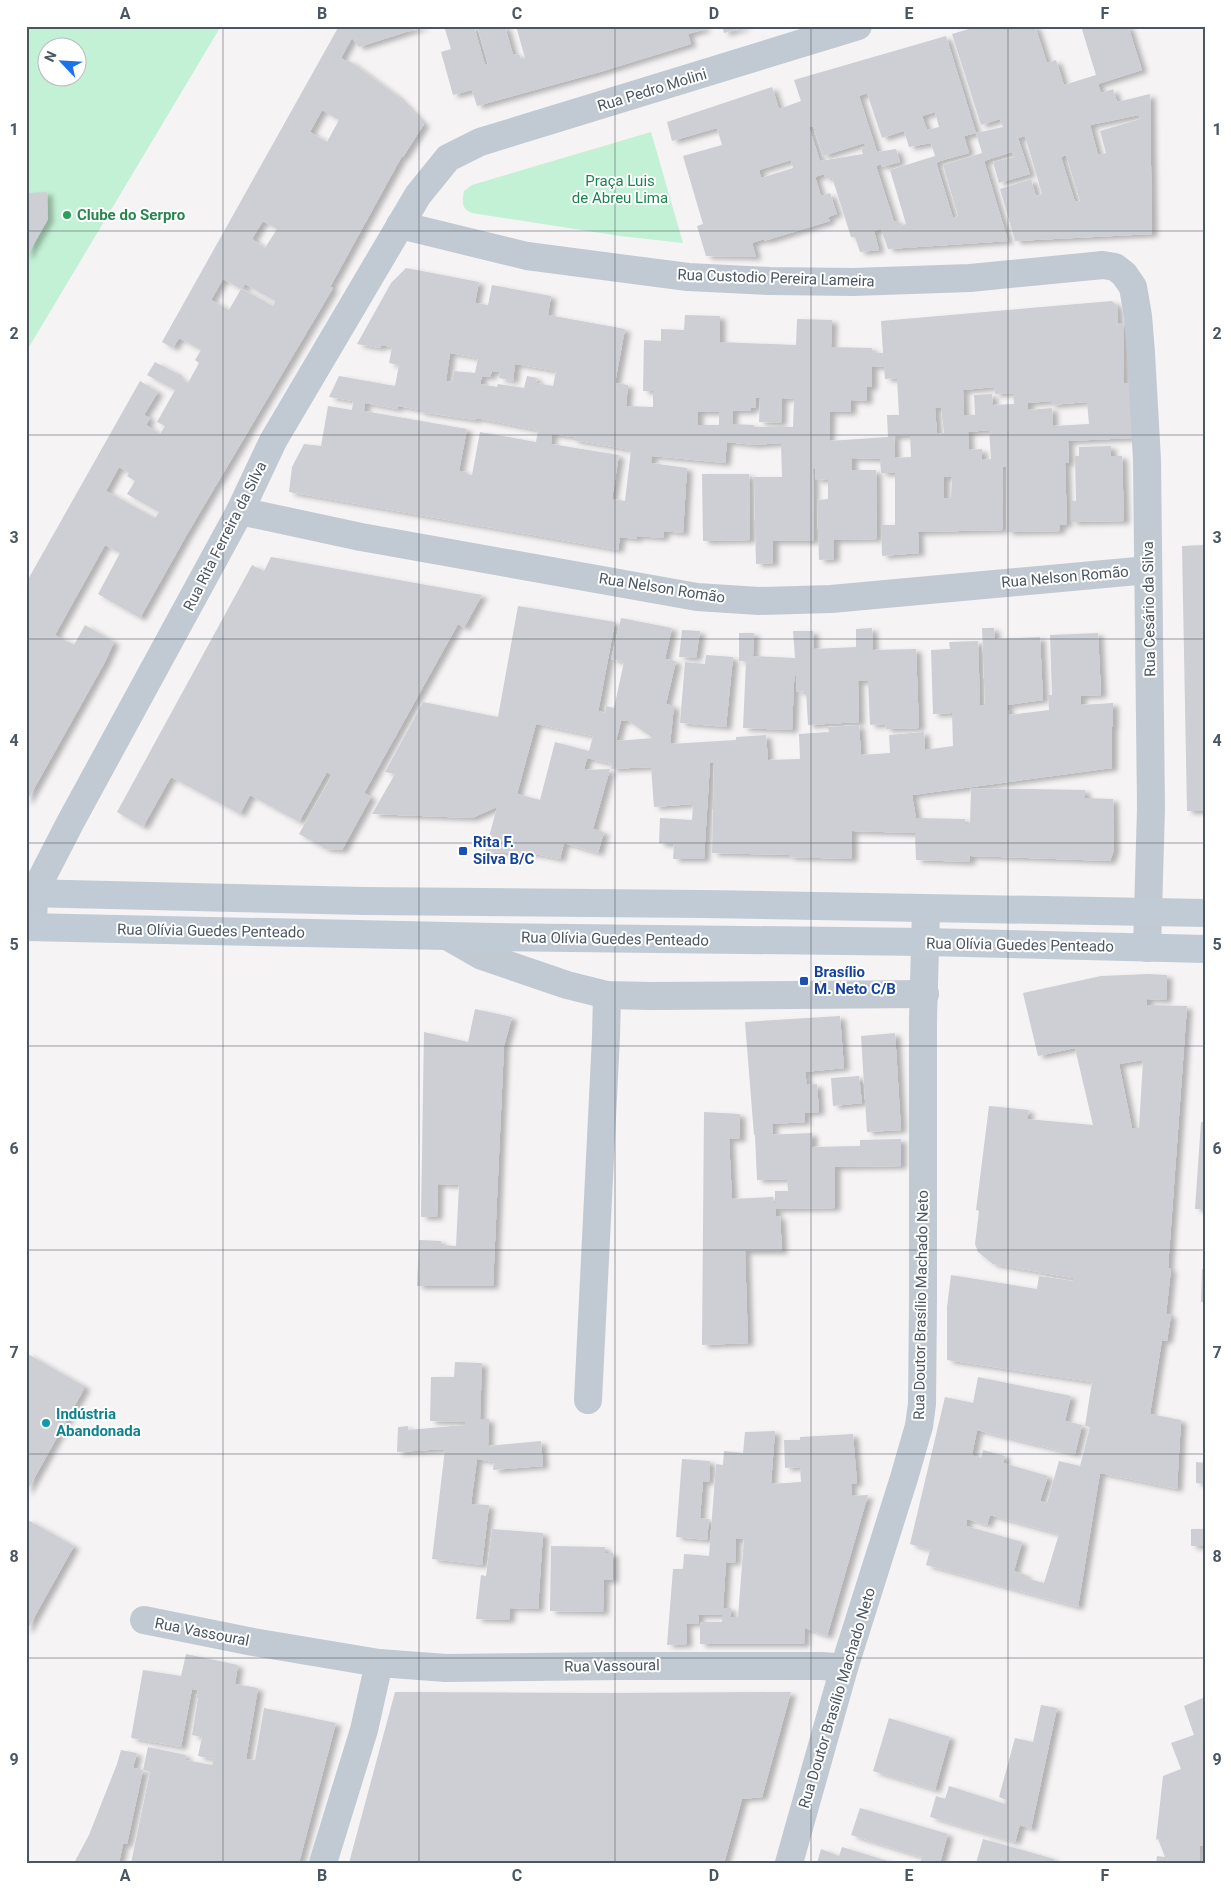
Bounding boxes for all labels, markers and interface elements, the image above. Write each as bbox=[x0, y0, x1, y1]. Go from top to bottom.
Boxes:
text: A bbox=[120, 4, 131, 23]
text: B bbox=[317, 4, 327, 23]
text: C bbox=[512, 4, 522, 23]
text: D bbox=[709, 4, 719, 23]
text: E bbox=[905, 4, 914, 23]
text: F bbox=[1101, 4, 1110, 23]
north arrow bbox=[38, 38, 88, 88]
text: N bbox=[41, 49, 60, 64]
street label: Rua Pedro Molini bbox=[595, 65, 709, 115]
text: 1 bbox=[9, 120, 19, 139]
text: 1 bbox=[1212, 120, 1222, 139]
park label: Praça Luis de Abreu Lima bbox=[572, 172, 668, 207]
place label: Clube do Serpro bbox=[77, 206, 185, 224]
marker: Clube do Serpro bbox=[61, 209, 73, 221]
street label: Rua Custodio Pereira Lameira bbox=[677, 266, 875, 290]
text: 2 bbox=[9, 324, 19, 343]
text: 2 bbox=[1212, 324, 1222, 343]
street label: Rua Rita Ferreira da Silva bbox=[179, 458, 271, 614]
text: 3 bbox=[9, 528, 19, 547]
text: 3 bbox=[1212, 528, 1222, 547]
street label: Rua Cesário da Silva bbox=[1139, 541, 1159, 677]
street label: Rua Nelson Romão bbox=[1001, 562, 1129, 592]
street label: Rua Nelson Romão bbox=[598, 569, 726, 607]
text: 4 bbox=[9, 731, 19, 750]
text: 4 bbox=[1212, 731, 1222, 750]
place label: Rita F. Silva B/C bbox=[473, 833, 535, 868]
marker: Rita F. Silva B/C bbox=[457, 845, 469, 857]
street label: Rua Olívia Guedes Penteado bbox=[117, 920, 305, 942]
street label: Rua Olívia Guedes Penteado bbox=[521, 928, 709, 950]
street label: Rua Olívia Guedes Penteado bbox=[926, 934, 1114, 956]
text: 5 bbox=[9, 935, 19, 954]
text: 5 bbox=[1212, 935, 1222, 954]
place label: Brasílio M. Neto C/B bbox=[814, 963, 896, 998]
marker: Brasílio M. Neto C/B bbox=[798, 975, 810, 987]
text: 6 bbox=[9, 1139, 19, 1158]
text: 6 bbox=[1212, 1139, 1222, 1158]
street label: Rua Doutor Brasílio Machado Neto bbox=[910, 1190, 932, 1420]
text: 7 bbox=[9, 1343, 19, 1362]
text: 7 bbox=[1212, 1343, 1222, 1362]
place label: Indústria Abandonada bbox=[56, 1405, 141, 1440]
marker: Indústria Abandonada bbox=[40, 1417, 52, 1429]
text: 8 bbox=[9, 1547, 19, 1566]
text: 8 bbox=[1212, 1547, 1222, 1566]
street label: Rua Doutor Brasílio Machado Neto bbox=[795, 1586, 879, 1810]
street label: Rua Vassoural bbox=[153, 1614, 251, 1650]
street label: Rua Vassoural bbox=[564, 1656, 660, 1676]
text: 9 bbox=[9, 1750, 19, 1769]
text: 9 bbox=[1212, 1750, 1222, 1769]
text: A bbox=[120, 1866, 131, 1885]
text: B bbox=[317, 1866, 327, 1885]
text: C bbox=[512, 1866, 522, 1885]
text: D bbox=[709, 1866, 719, 1885]
text: E bbox=[905, 1866, 914, 1885]
text: F bbox=[1101, 1866, 1110, 1885]

